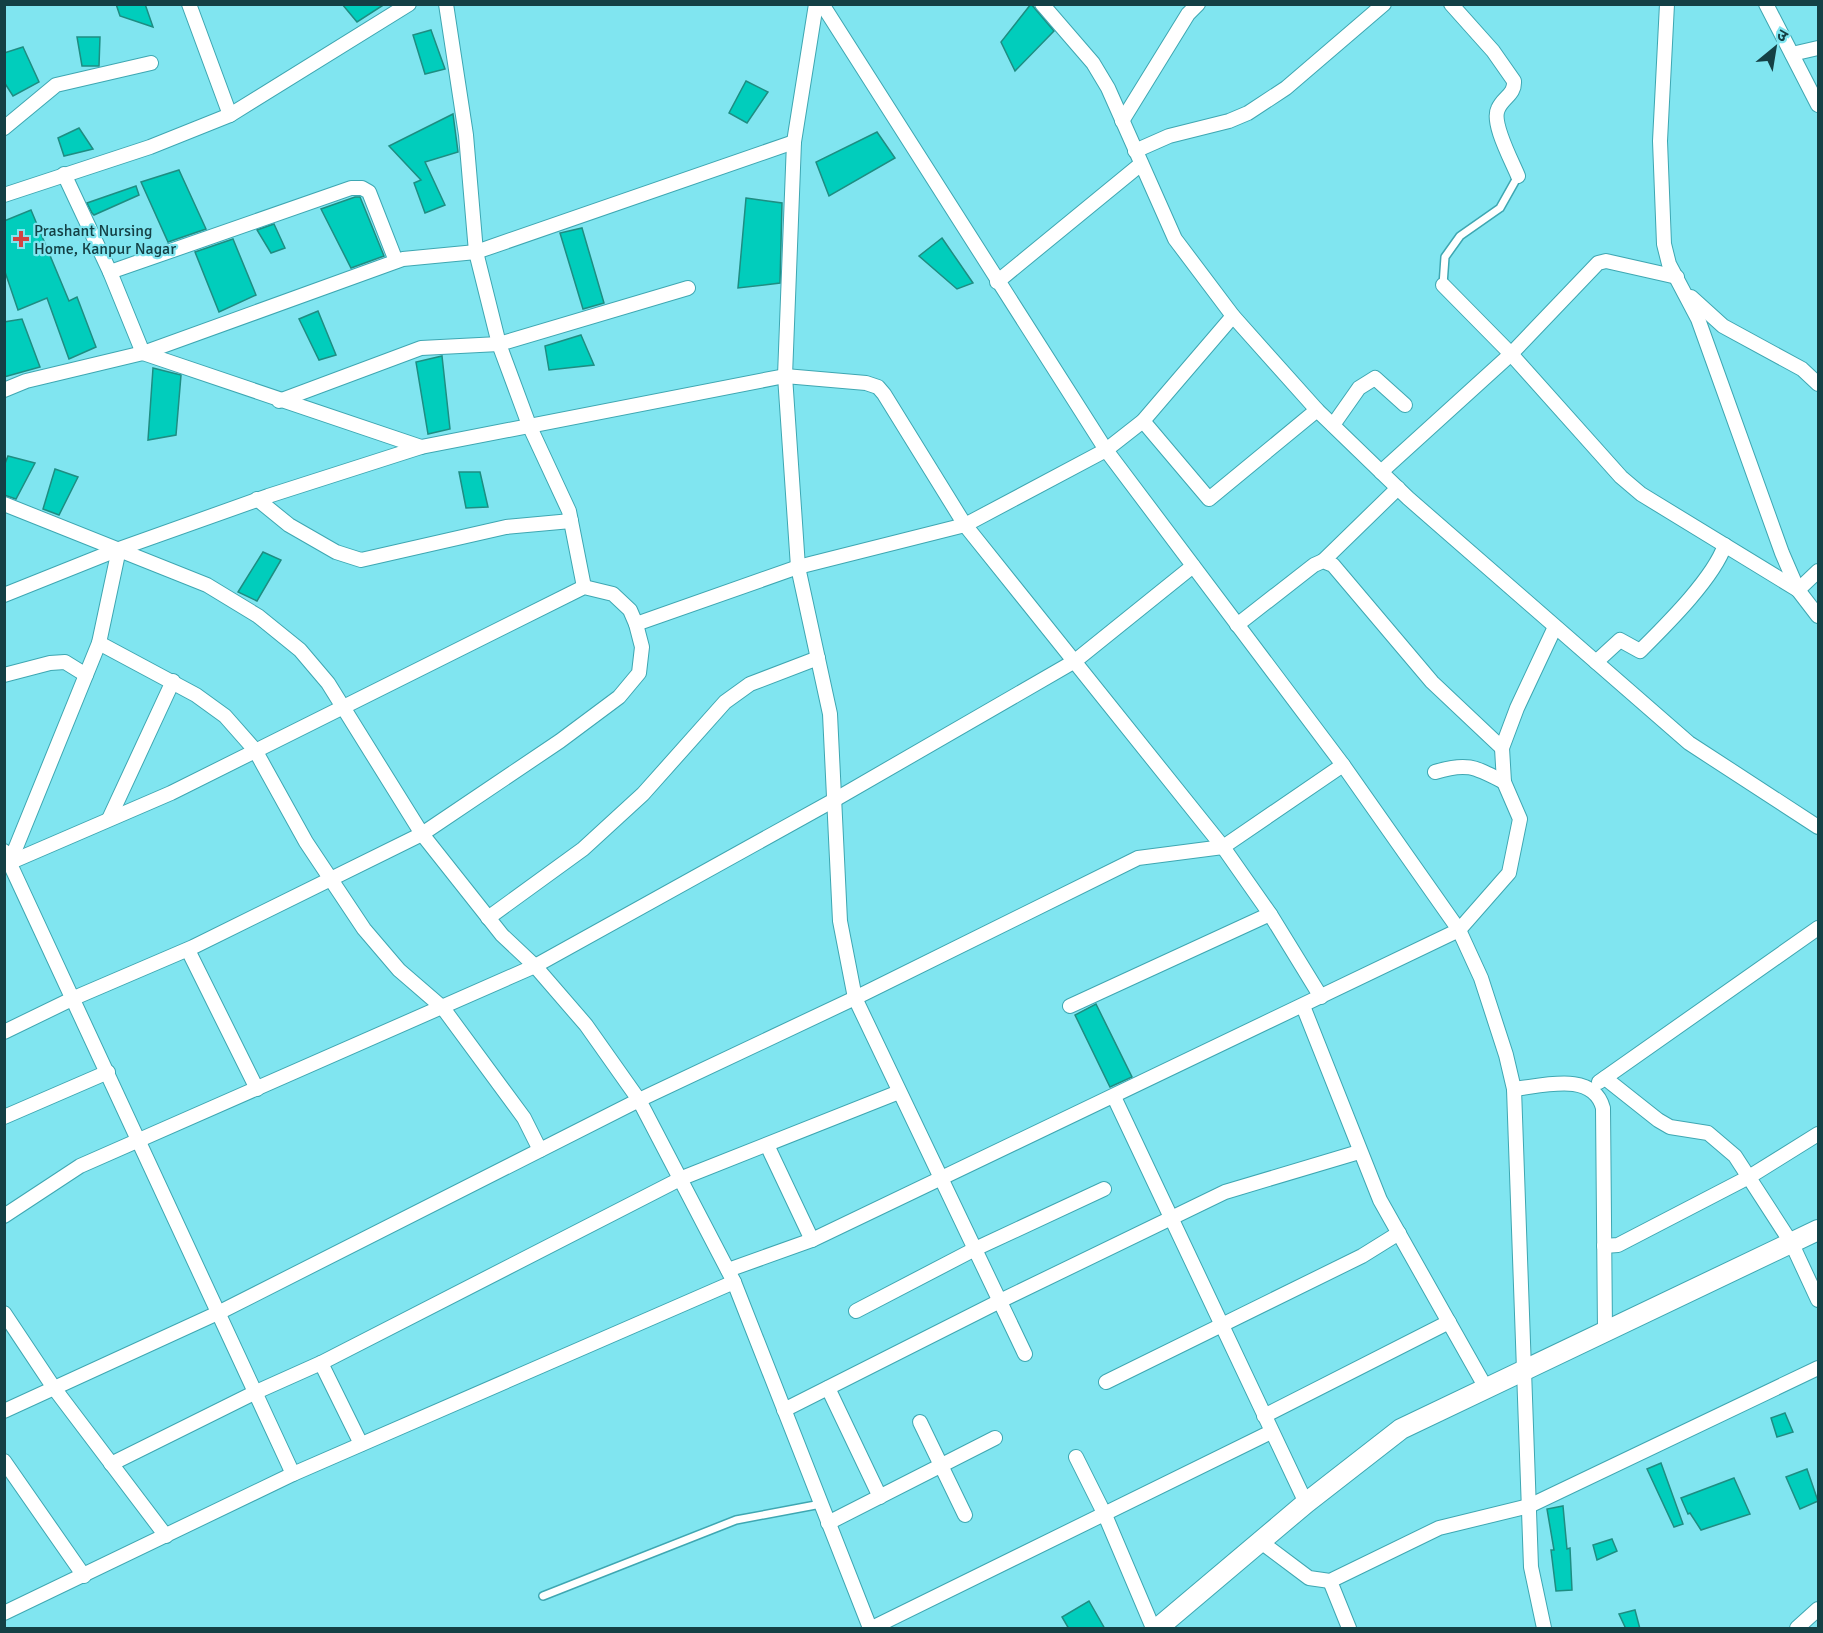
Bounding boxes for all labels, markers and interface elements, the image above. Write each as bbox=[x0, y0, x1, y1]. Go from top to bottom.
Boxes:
north arrow bbox=[1745, 18, 1805, 78]
text: उ bbox=[1773, 25, 1792, 47]
place label: Prashant Nursing Home, Kanpur Nagar bbox=[34, 221, 176, 259]
marker: Prashant Nursing Home, Kanpur Nagar bbox=[12, 230, 30, 248]

